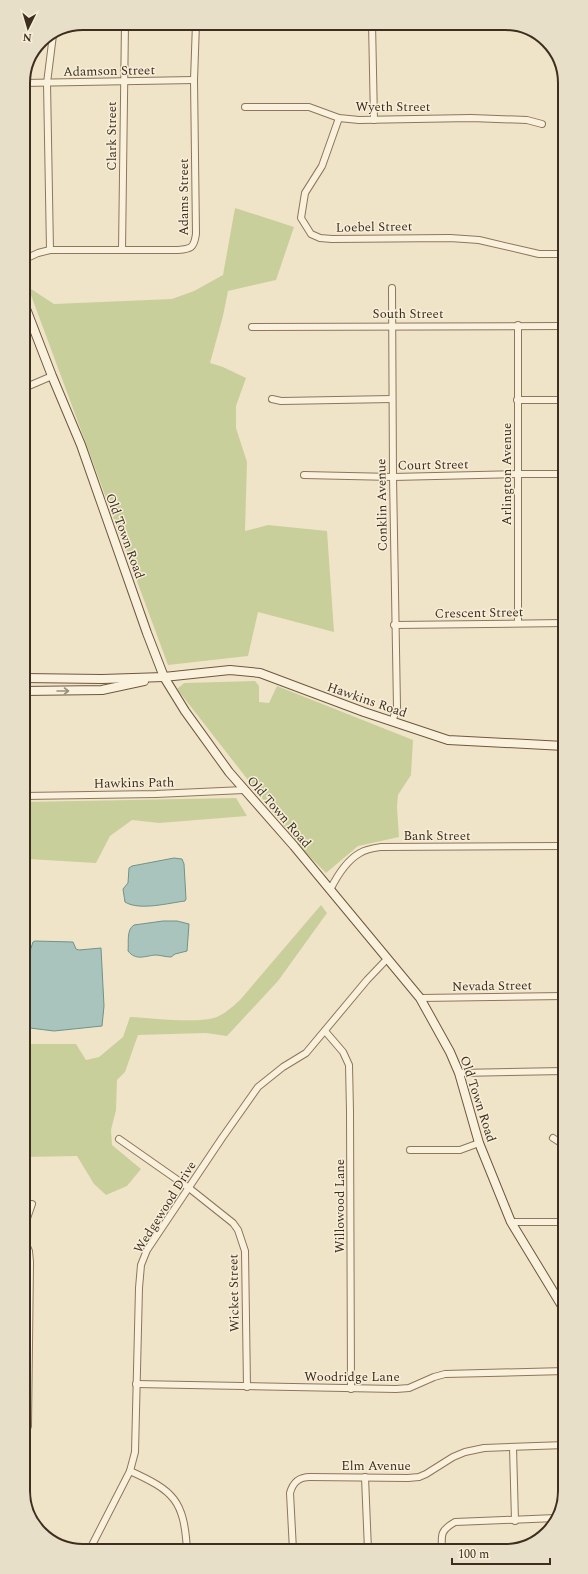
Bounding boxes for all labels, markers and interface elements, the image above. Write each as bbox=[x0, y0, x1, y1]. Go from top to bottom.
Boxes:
north arrow bbox=[8, 8, 48, 48]
text: N bbox=[22, 29, 32, 46]
street label: Adamson Street bbox=[63, 60, 155, 82]
street label: Wyeth Street bbox=[356, 97, 431, 117]
street label: Clark Street bbox=[102, 101, 122, 171]
street label: Adams Street bbox=[174, 158, 194, 236]
street label: Loebel Street bbox=[336, 216, 413, 238]
street label: South Street bbox=[372, 304, 444, 324]
street label: Arlington Avenue bbox=[497, 423, 517, 525]
street label: Court Street bbox=[397, 454, 469, 476]
street label: Conklin Avenue bbox=[371, 458, 393, 552]
street label: Old Town Road bbox=[100, 490, 150, 582]
street label: Crescent Street bbox=[435, 602, 524, 624]
street label: Hawkins Road bbox=[324, 677, 410, 723]
one-way arrow bbox=[56, 687, 69, 695]
street label: Hawkins Path bbox=[93, 772, 175, 794]
street label: Old Town Road bbox=[242, 772, 316, 852]
street label: Bank Street bbox=[403, 826, 471, 846]
street label: Nevada Street bbox=[452, 975, 533, 997]
street label: Old Town Road bbox=[455, 1053, 501, 1145]
street label: Wedgewood Drive bbox=[129, 1157, 201, 1257]
street label: Willowood Lane bbox=[330, 1159, 350, 1253]
street label: Wicket Street bbox=[223, 1253, 245, 1332]
street label: Woodridge Lane bbox=[304, 1367, 400, 1387]
street label: Elm Avenue bbox=[341, 1456, 411, 1476]
scale bar bbox=[452, 1540, 550, 1566]
text: 100 m bbox=[458, 1545, 489, 1564]

